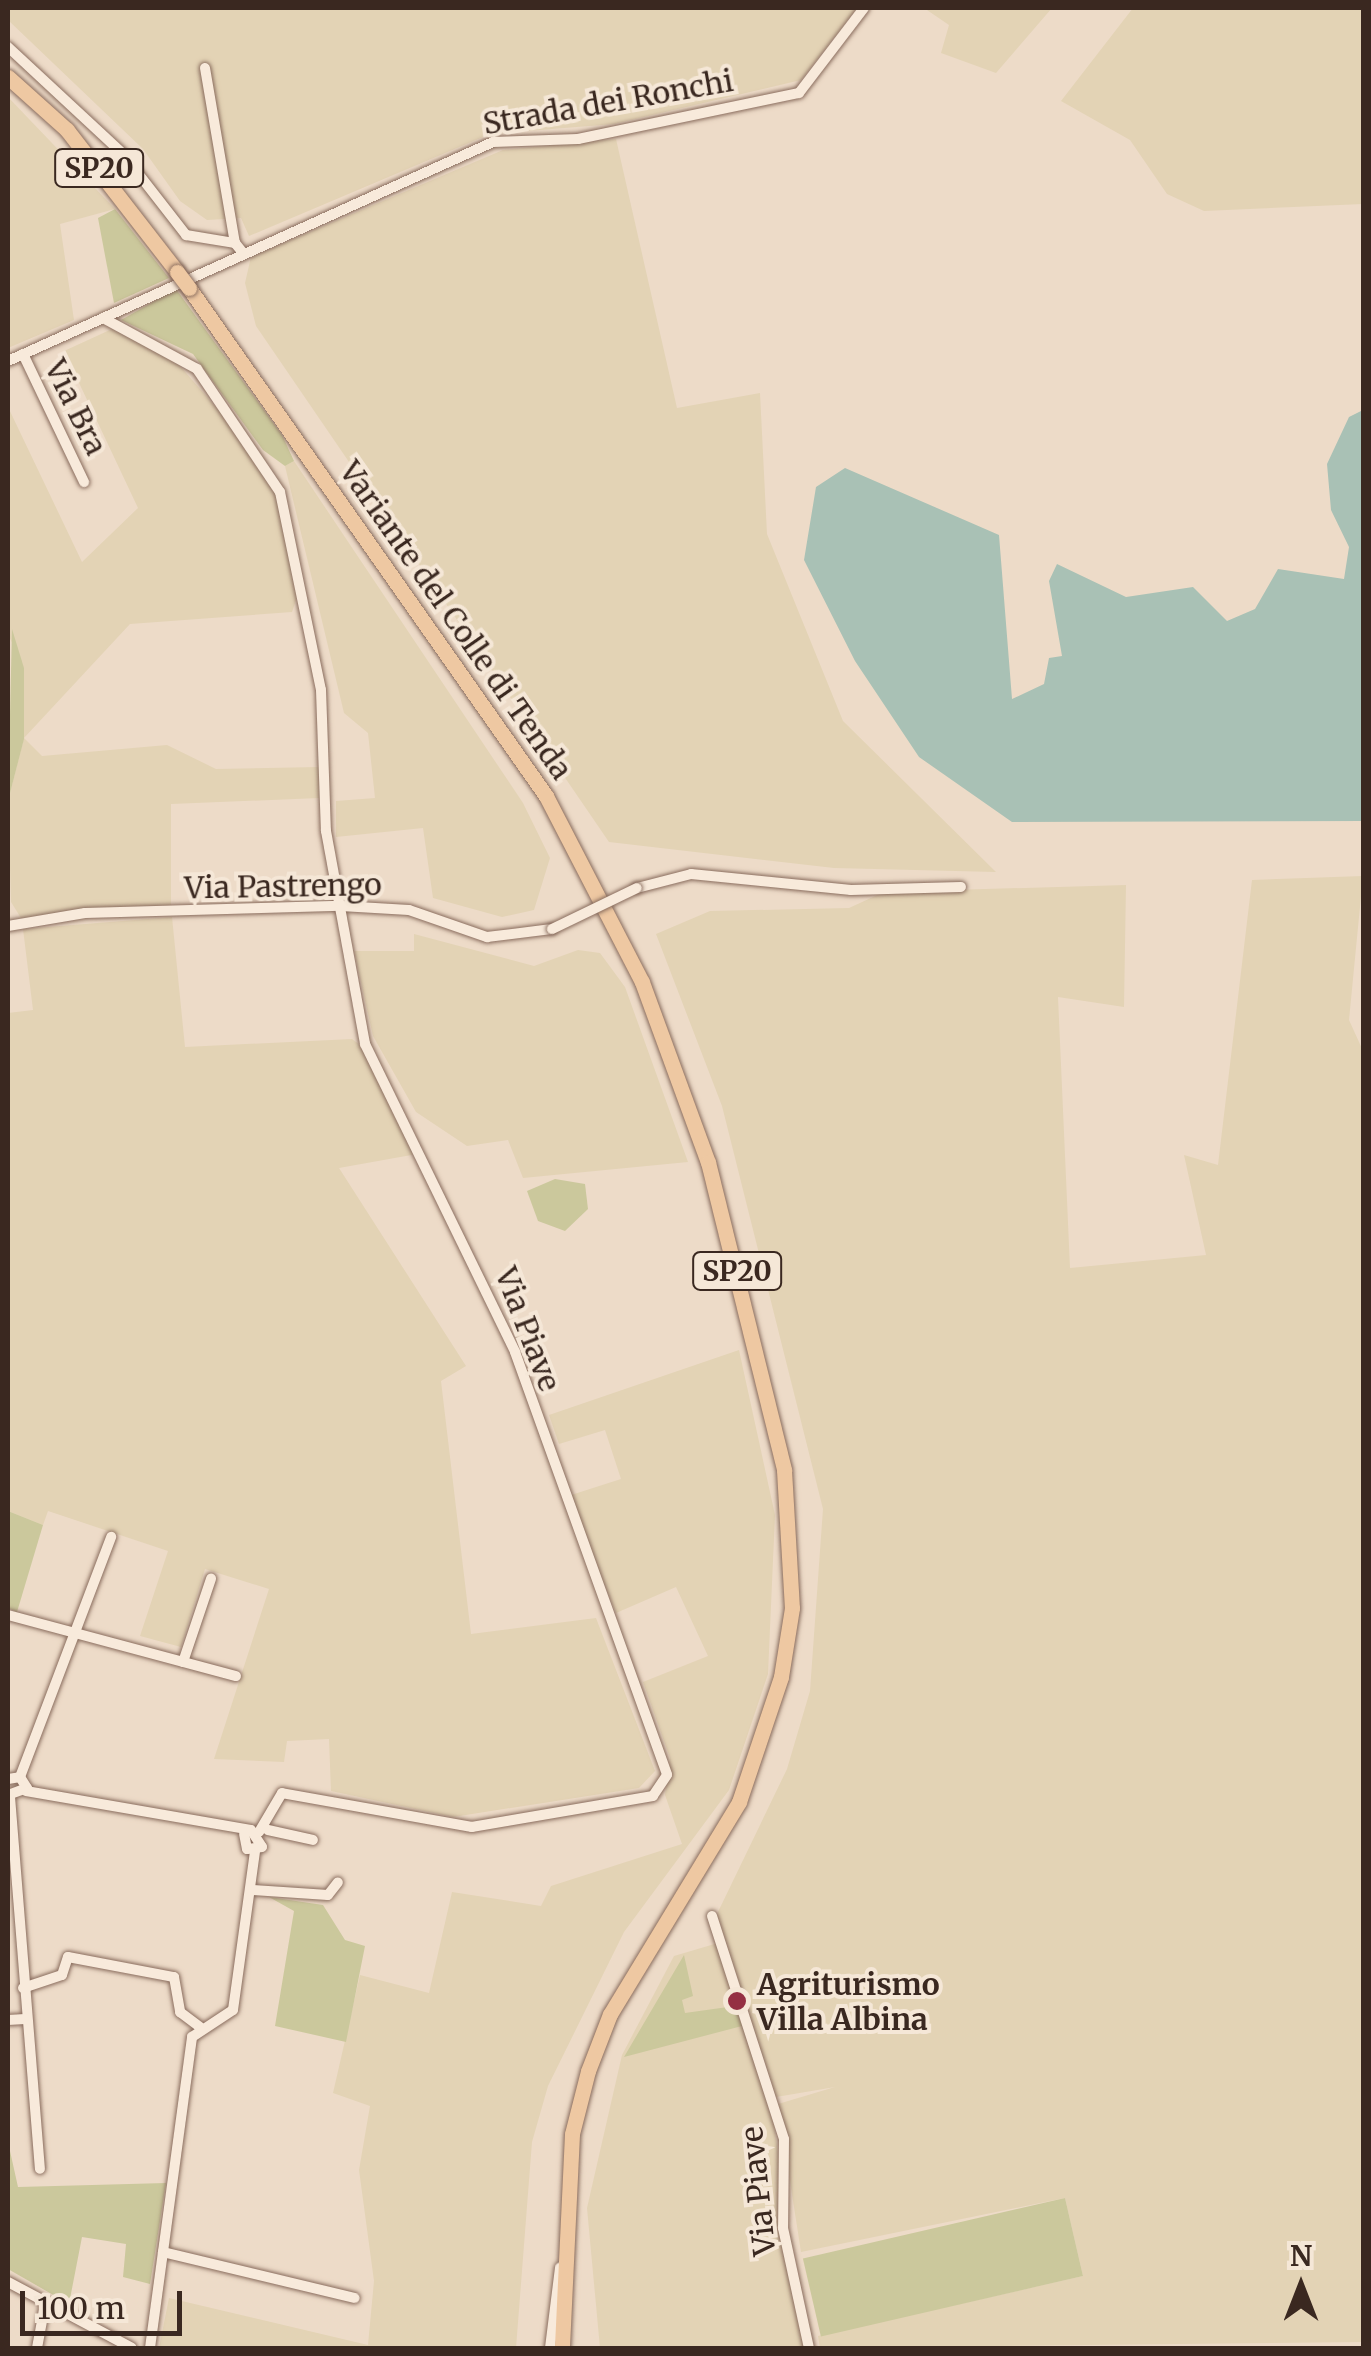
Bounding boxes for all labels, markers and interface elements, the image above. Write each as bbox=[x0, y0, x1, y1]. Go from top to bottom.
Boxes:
street label: Strada dei Ronchi bbox=[480, 62, 736, 142]
road number: SP20 bbox=[54, 145, 144, 191]
street label: Via Bra bbox=[37, 353, 115, 461]
street label: Variante del Colle di Tenda bbox=[332, 454, 580, 786]
street label: Via Pastrengo bbox=[184, 866, 382, 906]
road number: SP20 bbox=[692, 1248, 782, 1294]
street label: Via Piave bbox=[488, 1262, 568, 1396]
place label: Agriturismo Villa Albina bbox=[757, 1966, 940, 2036]
marker: Agriturismo Villa Albina bbox=[726, 1990, 748, 2012]
street label: Via Piave bbox=[733, 2125, 783, 2257]
north arrow bbox=[1251, 2236, 1351, 2336]
text: N bbox=[1290, 2238, 1312, 2274]
scale bar bbox=[25, 2271, 188, 2333]
text: 100 m bbox=[37, 2289, 125, 2327]

